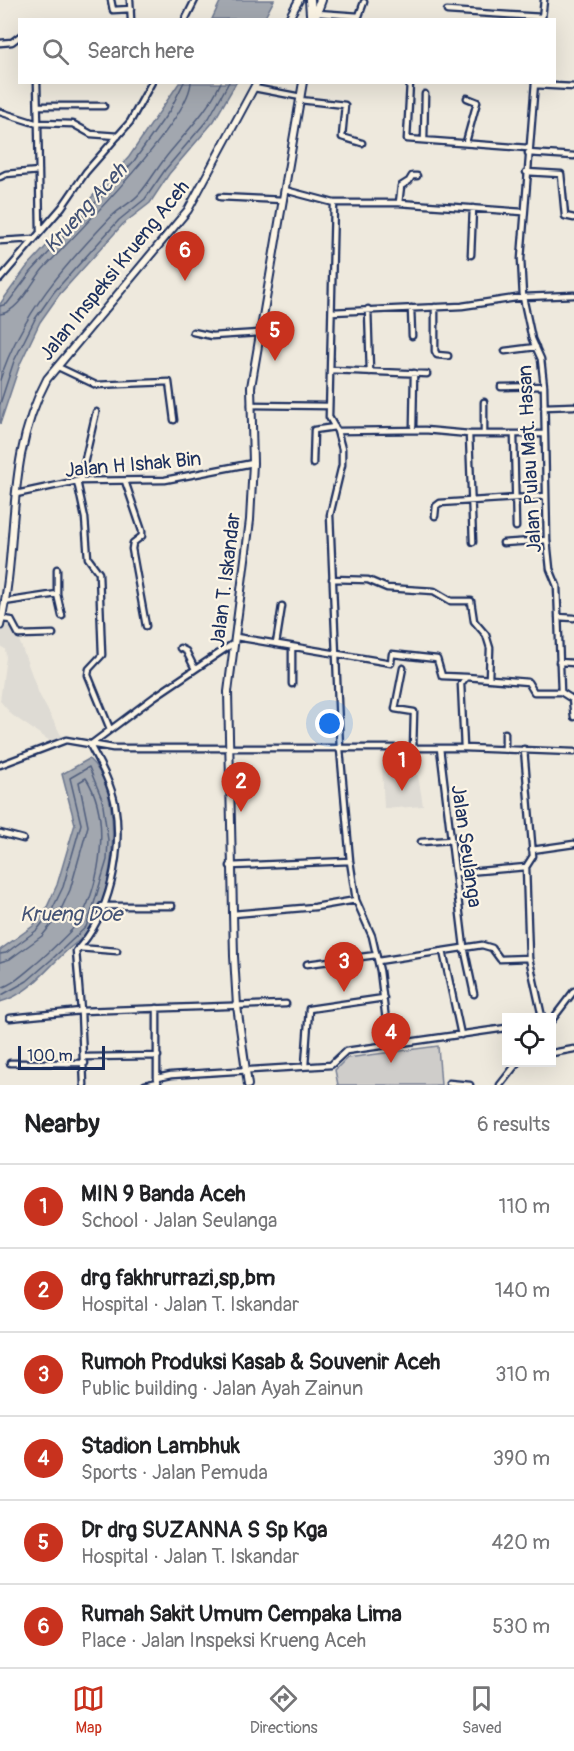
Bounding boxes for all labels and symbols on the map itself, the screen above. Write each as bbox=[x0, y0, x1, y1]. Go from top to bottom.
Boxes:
water label: Krueng Aceh bbox=[38, 157, 134, 259]
street label: Jalan Inspeksi Krueng Aceh bbox=[34, 175, 195, 366]
pin: 6 bbox=[166, 232, 204, 281]
pin: 5 bbox=[256, 312, 294, 361]
street label: Jalan Pulau Mat. Hasan bbox=[512, 364, 547, 553]
street label: Jalan H Ishak Bin bbox=[64, 446, 202, 483]
street label: Jalan T. Iskandar bbox=[205, 511, 246, 649]
your location bbox=[315, 709, 344, 738]
pin: 1 bbox=[382, 742, 422, 791]
pin: 2 bbox=[222, 762, 260, 812]
street label: Jalan Seulanga bbox=[446, 783, 487, 909]
water label: Krueng Doe bbox=[20, 901, 125, 928]
pin: 3 bbox=[324, 942, 364, 992]
pin: 4 bbox=[372, 1014, 410, 1063]
scale bar bbox=[18, 1043, 105, 1070]

